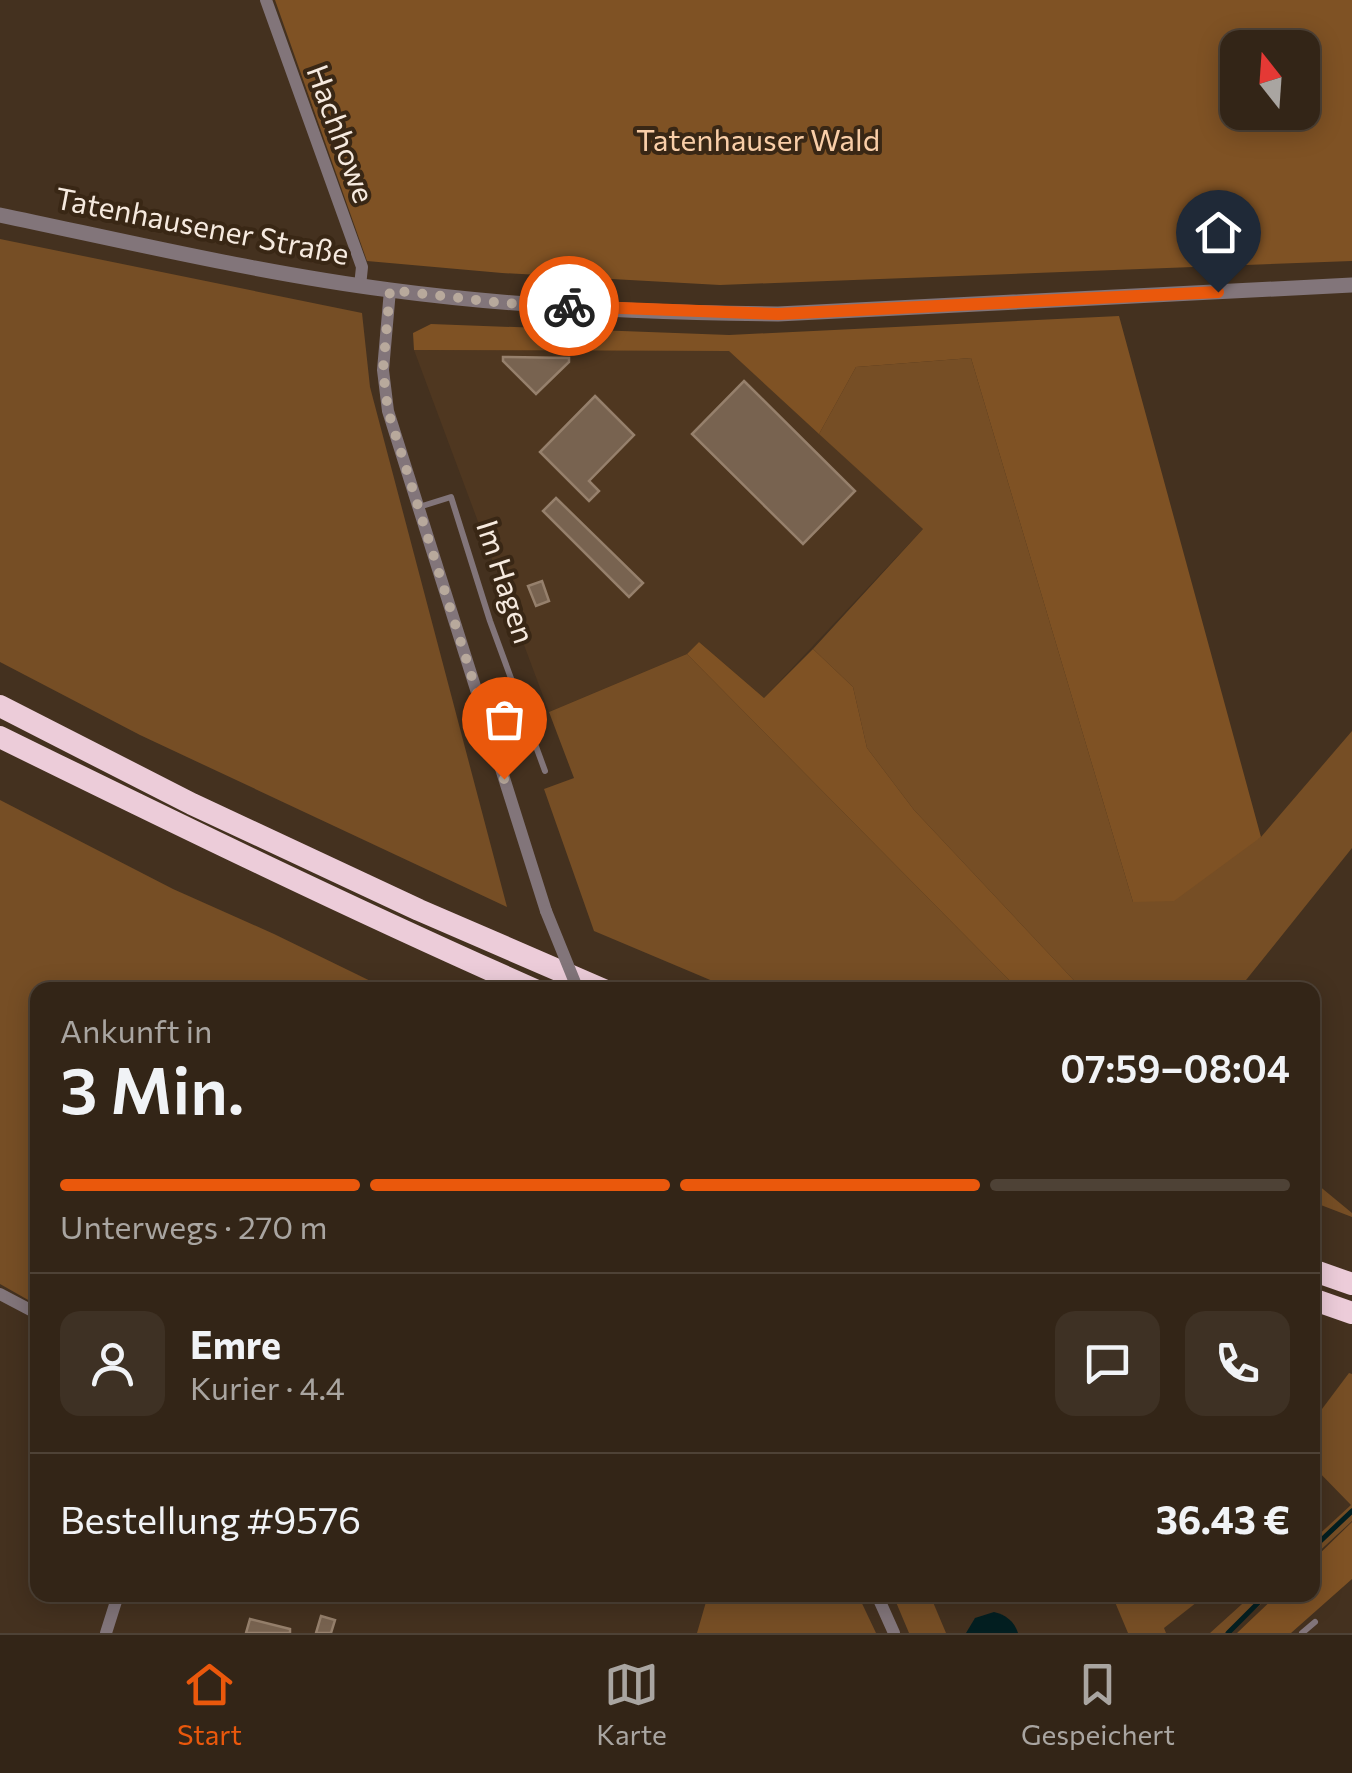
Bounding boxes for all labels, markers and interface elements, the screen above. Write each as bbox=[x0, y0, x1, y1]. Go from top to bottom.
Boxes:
north arrow bbox=[1220, 30, 1320, 130]
map controls bbox=[1220, 30, 1320, 130]
street label: Hachhowe bbox=[300, 59, 384, 207]
park label: Tatenhauser Wald bbox=[636, 120, 880, 157]
street label: Tatenhausener Straße bbox=[53, 178, 352, 271]
pin bbox=[1176, 190, 1261, 293]
icon: home bbox=[1191, 205, 1246, 260]
courier bbox=[519, 256, 619, 356]
icon: bike bbox=[542, 279, 597, 334]
street label: Im Hagen bbox=[470, 515, 545, 648]
pin bbox=[462, 677, 547, 780]
icon: bag bbox=[477, 692, 532, 747]
text: Ankunft in bbox=[60, 1010, 212, 1050]
text: 07:59–08:04 bbox=[1060, 1044, 1290, 1091]
text: 3 Min. bbox=[60, 1048, 244, 1127]
text: Unterwegs · 270 m bbox=[60, 1206, 327, 1246]
button: person bbox=[60, 1311, 165, 1416]
button: chat bbox=[1055, 1311, 1160, 1416]
button: phone bbox=[1185, 1311, 1290, 1416]
text: Emre bbox=[190, 1320, 281, 1367]
text: Kurier · 4.4 bbox=[190, 1367, 345, 1407]
text: Bestellung #9576 bbox=[60, 1495, 361, 1542]
text: 36.43 € bbox=[1156, 1495, 1290, 1542]
tab: Start bbox=[177, 1657, 242, 1751]
tab: Karte bbox=[596, 1657, 667, 1751]
tab: Gespeichert bbox=[1021, 1657, 1175, 1751]

